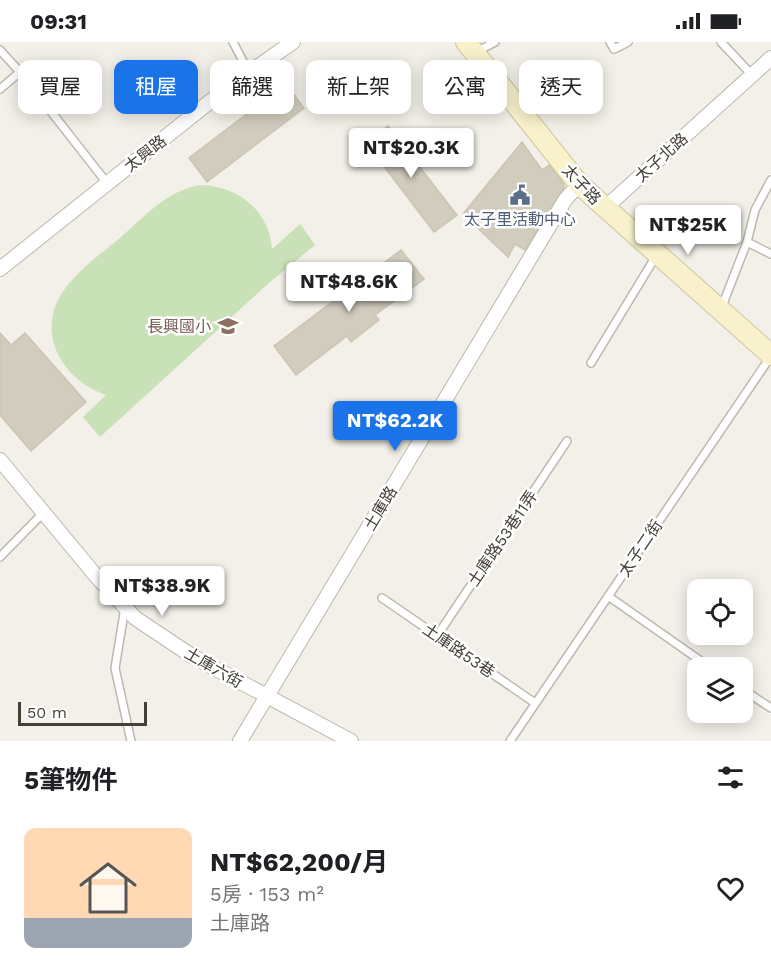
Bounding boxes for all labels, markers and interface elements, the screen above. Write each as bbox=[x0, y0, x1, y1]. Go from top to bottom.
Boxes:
text: 09:31 bbox=[30, 9, 87, 34]
chip: 買屋 bbox=[18, 60, 102, 114]
chip: 租屋 bbox=[114, 60, 198, 114]
chip: 篩選 bbox=[210, 60, 294, 114]
chip: 新上架 bbox=[306, 60, 411, 114]
chip: 公寓 bbox=[423, 60, 507, 114]
chip: 透天 bbox=[519, 60, 603, 114]
pin: NT$20.3K bbox=[349, 128, 473, 179]
street label: 太子北路 bbox=[631, 129, 691, 186]
street label: 太興路 bbox=[121, 131, 170, 176]
text: NT$20.3K bbox=[363, 135, 459, 159]
street label: 太子路 bbox=[558, 160, 605, 208]
public building icon: 太子里活動中心 bbox=[508, 183, 532, 207]
pin: NT$25K bbox=[639, 205, 737, 256]
place label: 太子里活動中心 bbox=[464, 210, 576, 229]
text: NT$25K bbox=[649, 212, 727, 236]
pin: NT$48.6K bbox=[287, 262, 411, 313]
text: NT$48.6K bbox=[300, 269, 398, 293]
school or university icon: 長興國小 bbox=[216, 314, 240, 338]
place label: 長興國小 bbox=[147, 317, 211, 336]
pin: NT$62.2K bbox=[333, 401, 457, 452]
text: NT$62.2K bbox=[347, 408, 443, 432]
street label: 土庫路 bbox=[360, 483, 401, 534]
street label: 土庫路53巷11弄 bbox=[463, 487, 541, 590]
street label: 太子二街 bbox=[615, 516, 666, 580]
pin: NT$38.9K bbox=[100, 566, 224, 617]
text: NT$38.9K bbox=[114, 573, 210, 597]
map controls bbox=[687, 579, 753, 723]
button: locate bbox=[687, 579, 753, 645]
street label: 土庫路53巷 bbox=[419, 619, 498, 681]
street label: 土庫六街 bbox=[181, 643, 246, 692]
button: layers bbox=[687, 657, 753, 723]
scale bar bbox=[18, 699, 147, 726]
text: 50 m bbox=[27, 703, 67, 722]
icon: filters bbox=[714, 761, 747, 794]
text: 5筆物件 bbox=[24, 765, 117, 795]
text: NT$62,200/月 bbox=[210, 847, 388, 877]
icon: home bbox=[72, 852, 144, 924]
icon: heart bbox=[714, 872, 747, 905]
text: 5房 · 153 m² bbox=[210, 882, 324, 906]
text: 土庫路 bbox=[210, 911, 270, 935]

